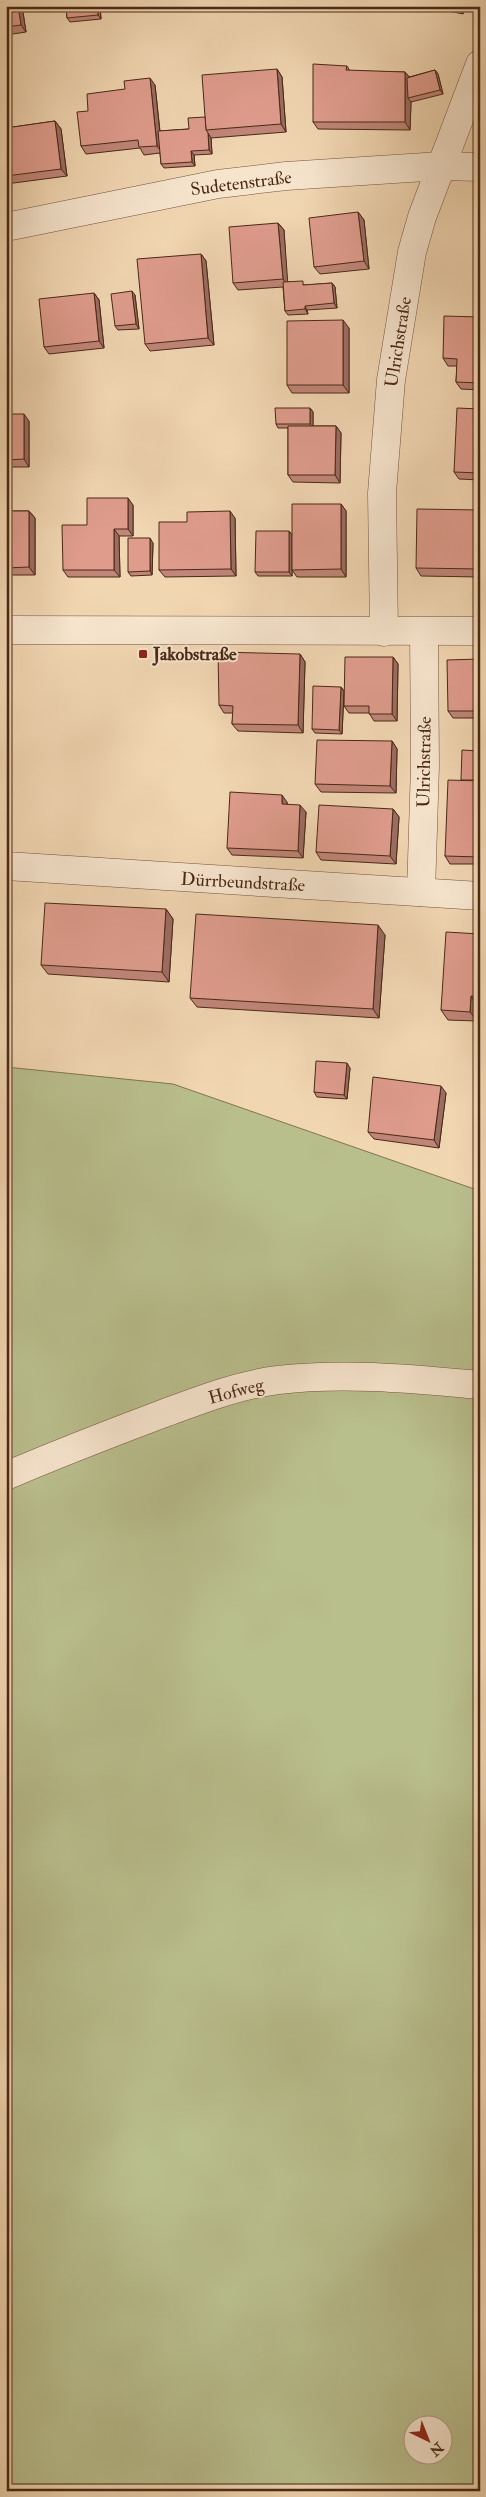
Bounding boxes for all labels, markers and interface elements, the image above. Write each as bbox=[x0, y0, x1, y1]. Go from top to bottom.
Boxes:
street label: Sudetenstraße bbox=[189, 166, 293, 201]
street label: Ulrichstraße bbox=[380, 295, 417, 389]
place label: Jakobstraße bbox=[152, 643, 237, 666]
marker: Jakobstraße bbox=[137, 648, 149, 660]
street label: Ulrichstraße bbox=[412, 716, 437, 808]
street label: Dürrbeundstraße bbox=[180, 868, 306, 897]
street label: Hofweg bbox=[206, 1373, 267, 1410]
north arrow bbox=[404, 2414, 454, 2464]
text: N bbox=[426, 2438, 448, 2460]

